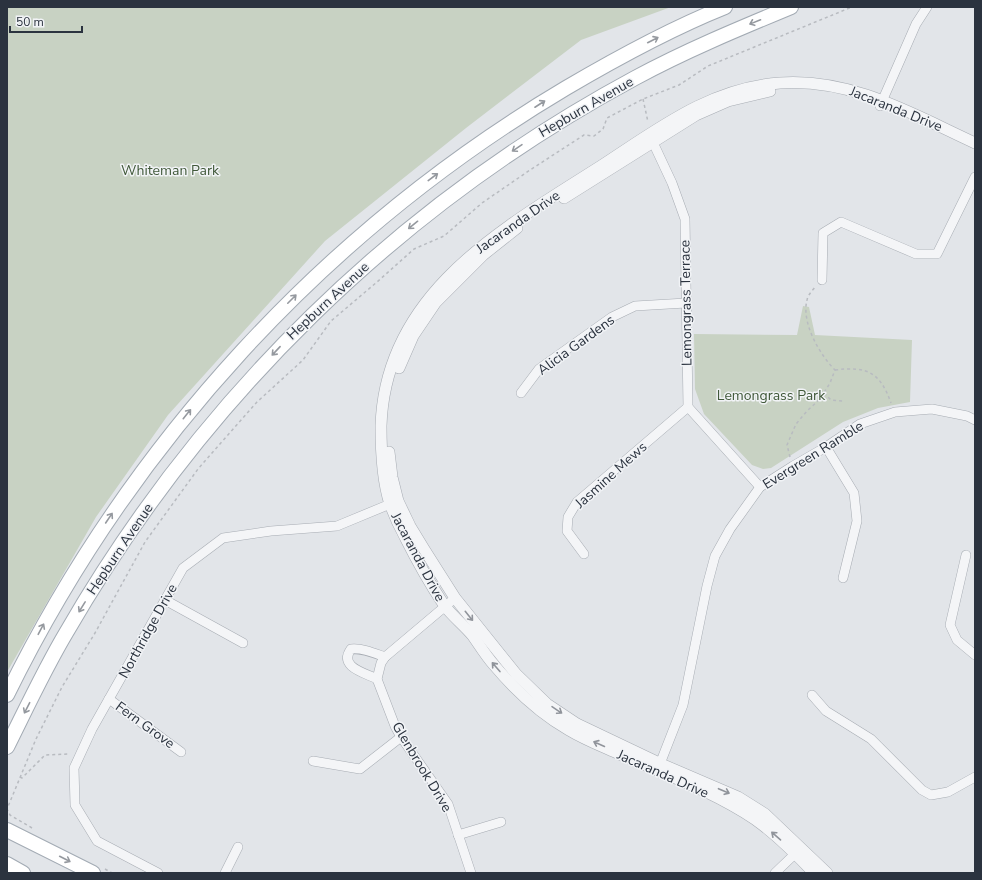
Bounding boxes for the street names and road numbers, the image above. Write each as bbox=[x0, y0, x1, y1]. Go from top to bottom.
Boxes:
street label: Hepburn Avenue bbox=[535, 72, 637, 142]
street label: Jacaranda Drive bbox=[846, 81, 945, 136]
street label: Jacaranda Drive bbox=[471, 186, 564, 259]
street label: Lemongrass Terrace bbox=[675, 240, 697, 366]
street label: Hepburn Avenue bbox=[283, 258, 373, 344]
street label: Alicia Gardens bbox=[534, 310, 619, 379]
street label: Evergreen Ramble bbox=[759, 416, 867, 494]
street label: Jasmine Mews bbox=[570, 437, 651, 513]
street label: Hepburn Avenue bbox=[82, 500, 158, 598]
street label: Jacaranda Drive bbox=[386, 508, 450, 605]
street label: Northridge Drive bbox=[114, 580, 182, 682]
street label: Fern Grove bbox=[112, 697, 178, 753]
street label: Glenbrook Drive bbox=[388, 718, 456, 816]
street label: Jacaranda Drive bbox=[613, 745, 712, 803]

